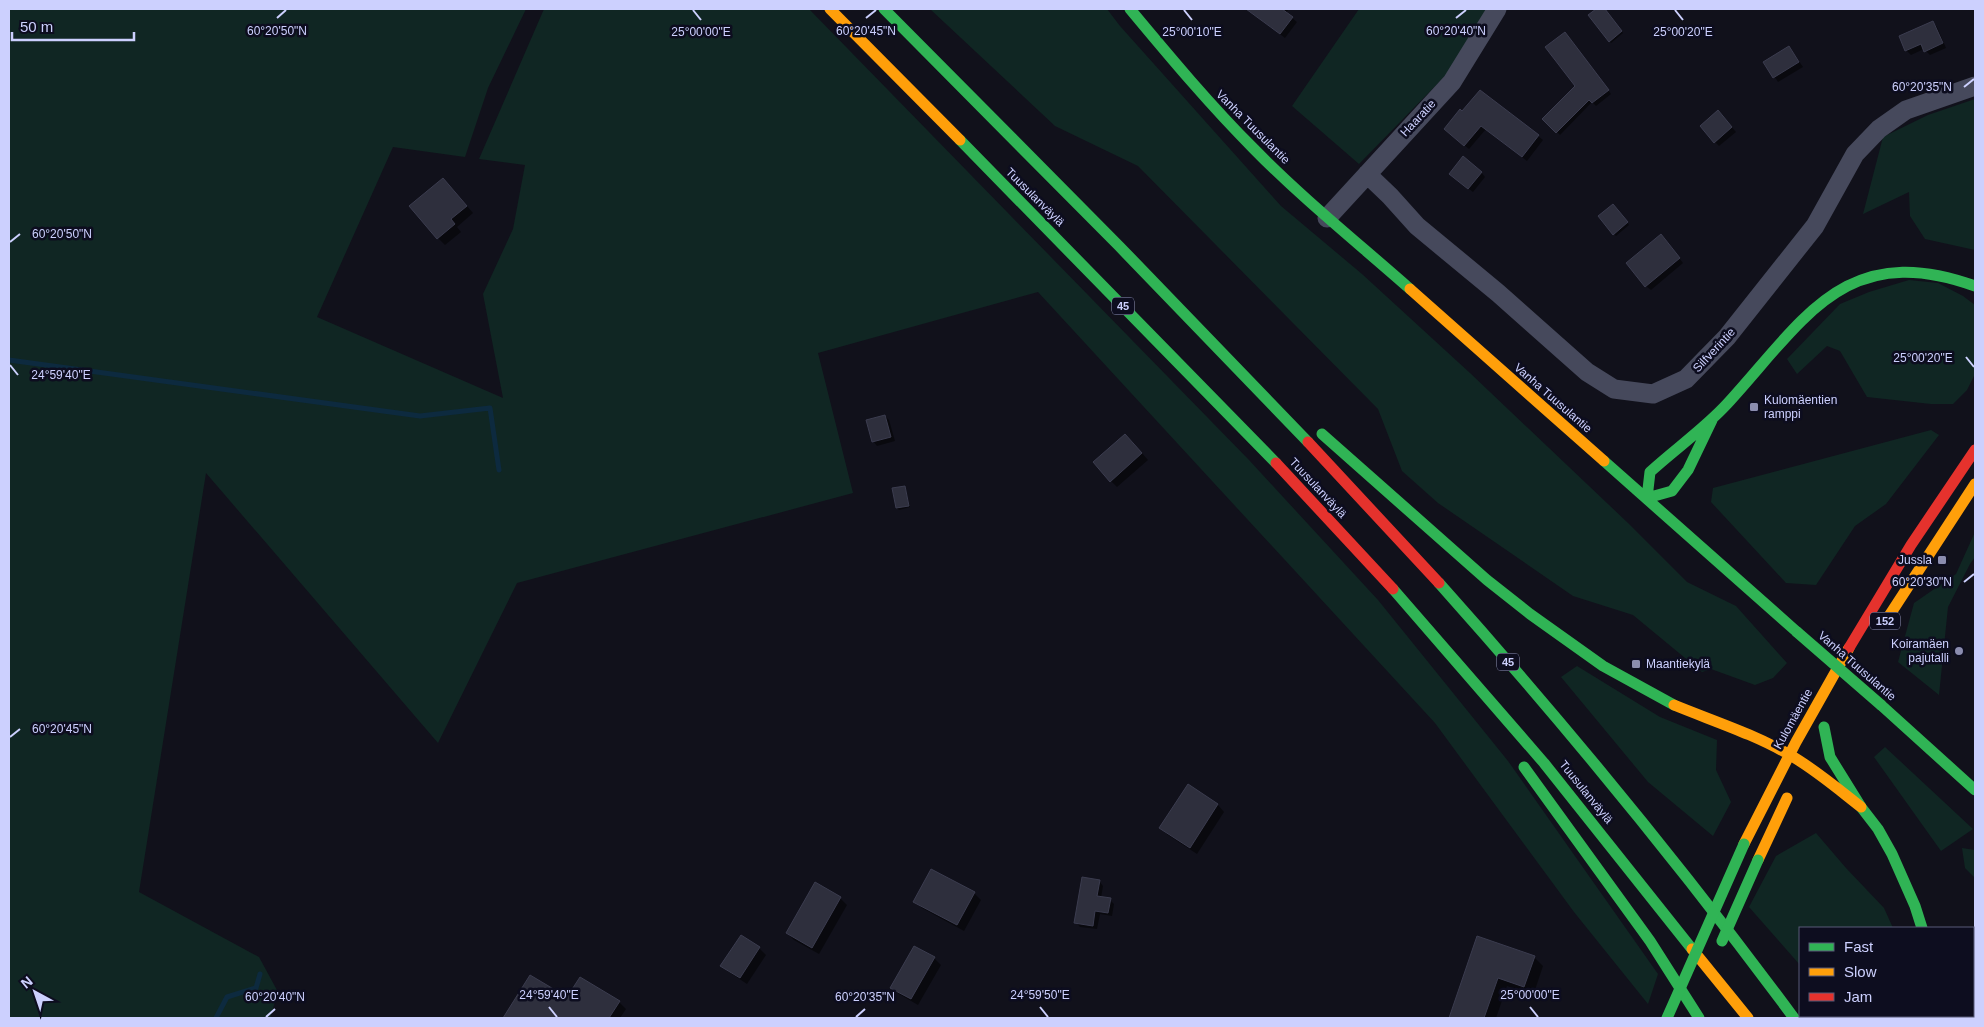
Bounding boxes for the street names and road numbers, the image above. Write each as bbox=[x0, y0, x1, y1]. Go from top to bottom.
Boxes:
street label: Vanha Tuusulantie bbox=[1213, 87, 1293, 167]
street label: Haaratie bbox=[1397, 96, 1439, 139]
street label: Tuusulanväylä bbox=[1003, 165, 1067, 229]
road number: 45 bbox=[1112, 298, 1134, 314]
street label: Silfverintie bbox=[1690, 325, 1738, 375]
street label: Vanha Tuusulantie bbox=[1511, 360, 1595, 436]
street label: Tuusulanväylä bbox=[1287, 455, 1350, 521]
road number: 152 bbox=[1870, 612, 1900, 630]
street label: Vanha Tuusulantie bbox=[1815, 628, 1899, 704]
road number: 45 bbox=[1497, 654, 1519, 670]
street label: Kulomäentie bbox=[1771, 686, 1815, 752]
street label: Tuusulanväylä bbox=[1556, 758, 1616, 827]

